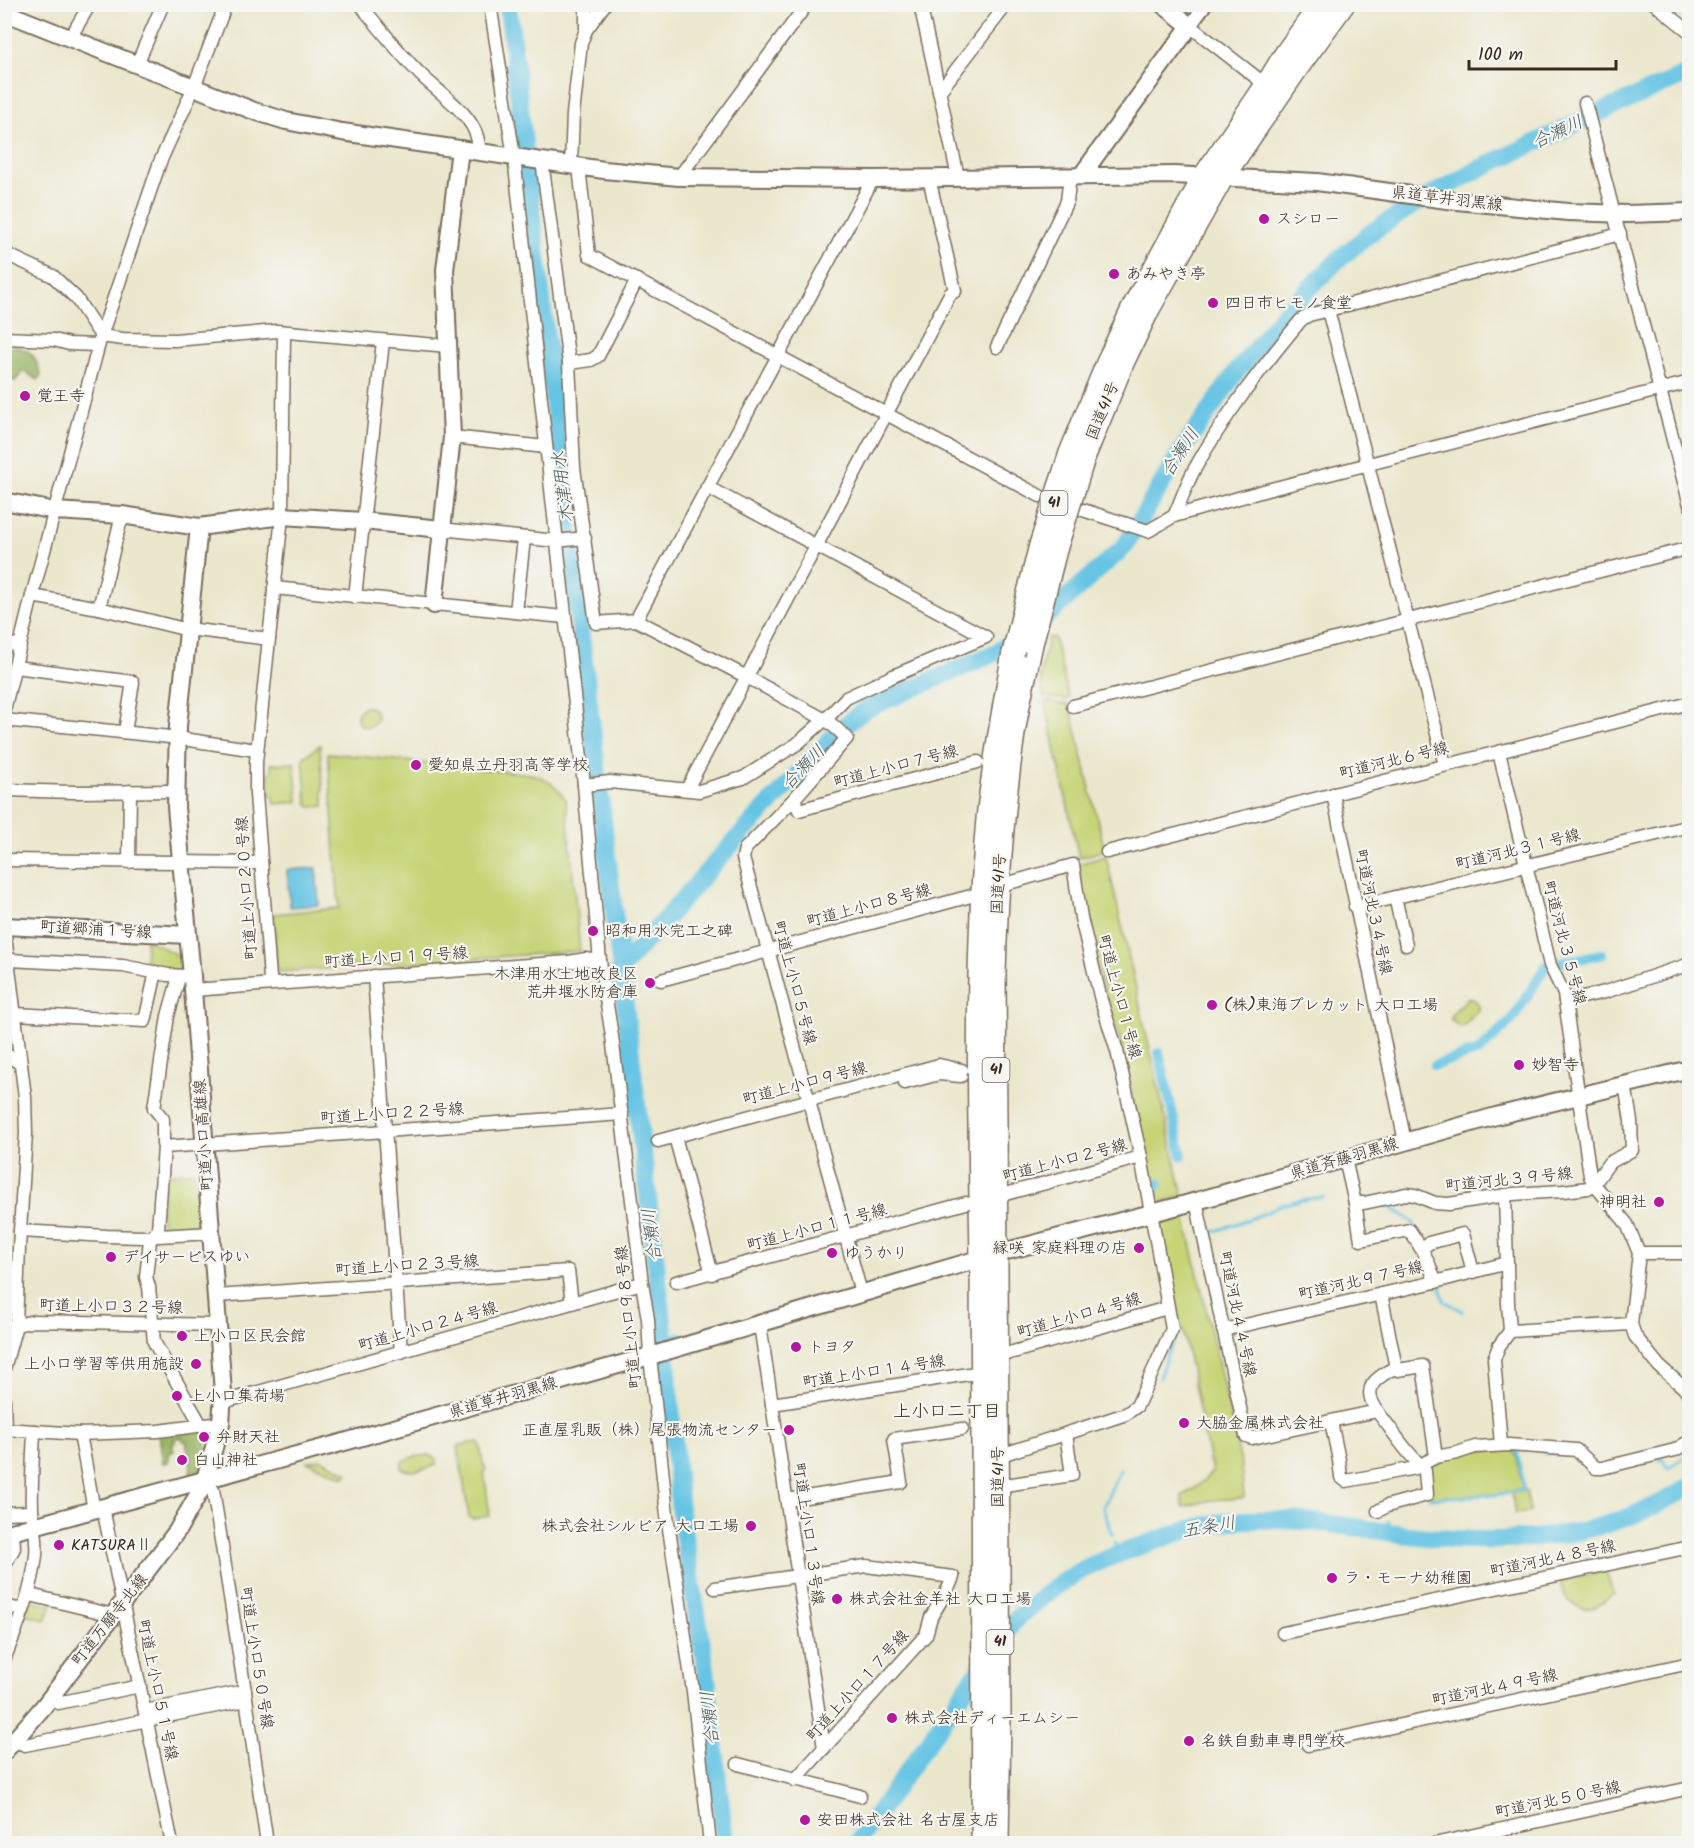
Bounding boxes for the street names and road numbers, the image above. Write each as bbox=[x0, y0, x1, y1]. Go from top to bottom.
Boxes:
street label: 県道草井羽黒線 bbox=[1390, 180, 1504, 218]
street label: 国道41号 bbox=[1080, 378, 1126, 444]
road number: 41 bbox=[1040, 491, 1068, 515]
street label: 町道河北６号線 bbox=[1337, 735, 1451, 787]
street label: 町道上小口７号線 bbox=[831, 738, 961, 796]
street label: 町道上小口２０号線 bbox=[230, 815, 264, 961]
street label: 町道河北３１号線 bbox=[1453, 822, 1583, 878]
street label: 町道河北３４号線 bbox=[1347, 847, 1399, 977]
street label: 国道41号 bbox=[985, 852, 1013, 916]
street label: 町道上小口８号線 bbox=[804, 877, 934, 935]
street label: 町道河北３５号線 bbox=[1535, 878, 1593, 1008]
street label: 町道郷浦１号線 bbox=[39, 915, 153, 945]
street label: 町道上小口５号線 bbox=[765, 918, 823, 1048]
street label: 町道上小口１号線 bbox=[1090, 932, 1148, 1062]
street label: 町道上小口１９号線 bbox=[323, 941, 469, 975]
street label: 町道上小口９号線 bbox=[740, 1055, 870, 1113]
road number: 41 bbox=[982, 1058, 1010, 1082]
street label: 町道小口高雄線 bbox=[188, 1078, 220, 1192]
street label: 町道上小口２２号線 bbox=[319, 1097, 465, 1131]
street label: 町道上小口２号線 bbox=[1000, 1132, 1130, 1190]
street label: 県道斉藤羽黒線 bbox=[1287, 1132, 1401, 1186]
street label: 町道河北３９号線 bbox=[1444, 1161, 1574, 1199]
street label: 町道上小口１１号線 bbox=[744, 1197, 890, 1259]
street label: 町道上小口９８号線 bbox=[609, 1244, 649, 1390]
street label: 町道上小口２３号線 bbox=[334, 1249, 480, 1283]
street label: 町道河北４４号線 bbox=[1211, 1249, 1263, 1379]
street label: 町道河北９７号線 bbox=[1296, 1254, 1426, 1308]
street label: 町道上小口４号線 bbox=[1014, 1286, 1144, 1346]
street label: 町道上小口３２号線 bbox=[39, 1293, 183, 1321]
street label: 町道上小口２４号線 bbox=[355, 1295, 501, 1359]
street label: 町道上小口１４号線 bbox=[801, 1348, 947, 1396]
street label: 県道草井羽黒線 bbox=[446, 1371, 560, 1425]
street label: 国道41号 bbox=[986, 1446, 1011, 1508]
street label: 町道上小口１３号線 bbox=[786, 1461, 830, 1607]
street label: 町道河北４８号線 bbox=[1488, 1533, 1618, 1585]
street label: 町道万願寺北線 bbox=[66, 1568, 154, 1672]
street label: 町道上小口５０号線 bbox=[232, 1585, 280, 1731]
street label: 町道上小口５１号線 bbox=[130, 1617, 184, 1763]
street label: 町道上小口１７号線 bbox=[801, 1624, 915, 1748]
road number: 41 bbox=[986, 1630, 1014, 1654]
street label: 町道河北４９号線 bbox=[1430, 1662, 1560, 1714]
street label: 町道河北５０号線 bbox=[1493, 1774, 1623, 1826]

